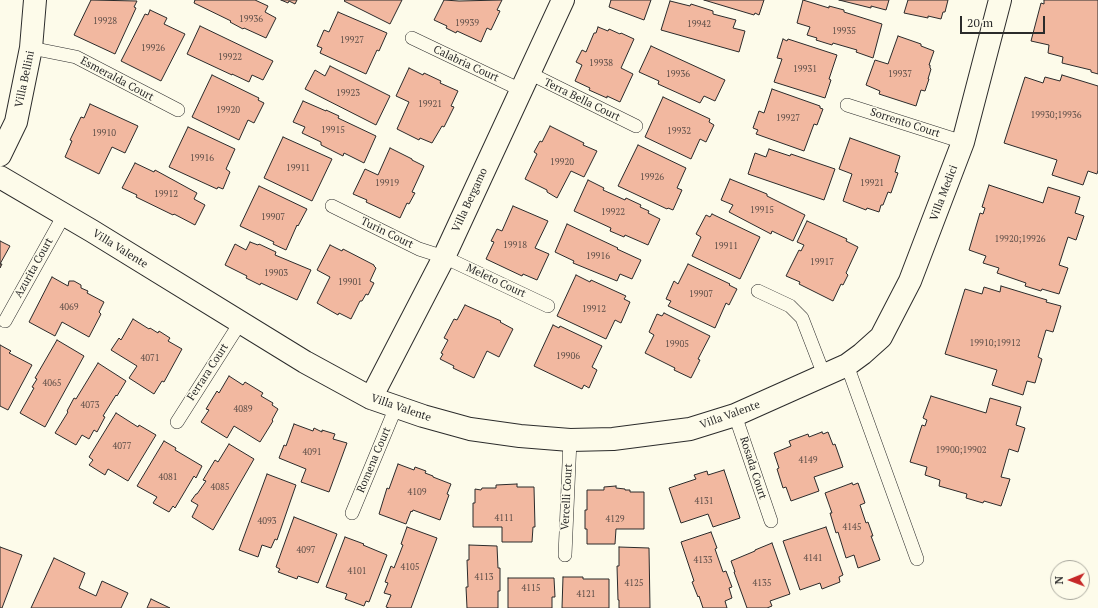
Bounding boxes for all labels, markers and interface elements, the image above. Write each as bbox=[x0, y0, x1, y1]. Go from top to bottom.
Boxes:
scale bar bbox=[962, 8, 1047, 34]
house number: 19936 bbox=[239, 14, 263, 24]
text: 20 m bbox=[967, 15, 993, 30]
house number: 19928 bbox=[93, 16, 117, 26]
house number: 19939 bbox=[455, 18, 479, 28]
house number: 19942 bbox=[687, 19, 711, 29]
house number: 19935 bbox=[832, 26, 856, 36]
house number: 19927 bbox=[340, 35, 364, 45]
house number: 19926 bbox=[141, 43, 165, 53]
street label: Calabria Court bbox=[431, 43, 501, 85]
street label: Villa Bellini bbox=[13, 49, 37, 109]
house number: 19922 bbox=[218, 52, 242, 62]
street label: Esmeralda Court bbox=[78, 54, 156, 104]
house number: 19938 bbox=[589, 58, 613, 68]
house number: 19931 bbox=[793, 64, 817, 74]
house number: 19936 bbox=[666, 69, 690, 79]
house number: 19937 bbox=[888, 69, 912, 79]
street label: Terra Bella Court bbox=[542, 76, 622, 124]
house number: 19923 bbox=[336, 88, 360, 98]
house number: 19921 bbox=[418, 99, 442, 109]
house number: 19920 bbox=[216, 105, 240, 115]
street label: Sorrento Court bbox=[868, 105, 942, 141]
house number: 19930;19936 bbox=[1031, 110, 1081, 120]
house number: 19927 bbox=[776, 113, 800, 123]
house number: 19915 bbox=[321, 125, 345, 135]
house number: 19932 bbox=[667, 126, 691, 136]
house number: 19910 bbox=[92, 128, 116, 138]
house number: 19916 bbox=[190, 153, 214, 163]
house number: 19920 bbox=[550, 157, 574, 167]
house number: 19911 bbox=[286, 163, 310, 173]
street label: Villa Medici bbox=[927, 163, 961, 223]
street label: Villa Bergamo bbox=[449, 166, 491, 234]
house number: 19926 bbox=[640, 172, 664, 182]
house number: 19919 bbox=[375, 178, 399, 188]
house number: 19921 bbox=[860, 178, 884, 188]
house number: 19912 bbox=[154, 189, 178, 199]
house number: 19915 bbox=[750, 205, 774, 215]
house number: 19922 bbox=[601, 207, 625, 217]
house number: 19907 bbox=[261, 212, 285, 222]
street label: Turin Court bbox=[358, 215, 416, 251]
street label: Villa Valente bbox=[90, 227, 150, 271]
house number: 19920;19926 bbox=[995, 234, 1045, 244]
street label: Azurita Court bbox=[12, 236, 56, 300]
house number: 19918 bbox=[503, 240, 527, 250]
house number: 19911 bbox=[714, 241, 738, 251]
house number: 19916 bbox=[586, 251, 610, 261]
house number: 19917 bbox=[810, 257, 834, 267]
street label: Meleto Court bbox=[464, 261, 528, 301]
house number: 19903 bbox=[264, 268, 288, 278]
house number: 19901 bbox=[338, 277, 362, 287]
house number: 19907 bbox=[689, 289, 713, 299]
house number: 4069 bbox=[59, 302, 79, 312]
house number: 19912 bbox=[582, 304, 606, 314]
house number: 19910;19912 bbox=[970, 338, 1020, 348]
house number: 19905 bbox=[665, 339, 689, 349]
street label: Ferrara Court bbox=[185, 341, 231, 403]
house number: 19906 bbox=[556, 351, 580, 361]
house number: 4071 bbox=[140, 353, 160, 363]
house number: 4065 bbox=[42, 378, 62, 388]
street label: Villa Valente bbox=[369, 392, 433, 424]
street label: Villa Valente bbox=[698, 398, 762, 432]
house number: 4073 bbox=[80, 400, 100, 410]
house number: 4089 bbox=[233, 404, 253, 414]
street label: Romena Court bbox=[354, 425, 394, 495]
street label: Rosada Court bbox=[737, 435, 769, 501]
house number: 4077 bbox=[112, 441, 132, 451]
house number: 19900;19902 bbox=[936, 445, 986, 455]
house number: 4091 bbox=[302, 447, 322, 457]
house number: 4149 bbox=[798, 455, 818, 465]
street label: Vercelli Court bbox=[559, 463, 575, 531]
house number: 4081 bbox=[158, 472, 178, 482]
house number: 4085 bbox=[210, 482, 230, 492]
house number: 4109 bbox=[407, 487, 427, 497]
house number: 4131 bbox=[694, 496, 714, 506]
house number: 4111 bbox=[494, 513, 514, 523]
house number: 4129 bbox=[605, 514, 625, 524]
house number: 4093 bbox=[257, 516, 277, 526]
house number: 4145 bbox=[842, 522, 862, 532]
house number: 4097 bbox=[296, 545, 316, 555]
house number: 4141 bbox=[803, 553, 823, 563]
house number: 4133 bbox=[693, 555, 713, 565]
north arrow bbox=[1050, 560, 1090, 600]
house number: 4105 bbox=[400, 562, 420, 572]
house number: 4101 bbox=[347, 566, 367, 576]
house number: 4113 bbox=[474, 572, 494, 582]
text: N bbox=[1052, 576, 1066, 584]
house number: 4125 bbox=[624, 578, 644, 588]
house number: 4135 bbox=[752, 578, 772, 588]
house number: 4115 bbox=[521, 583, 541, 593]
house number: 4121 bbox=[576, 589, 596, 599]

